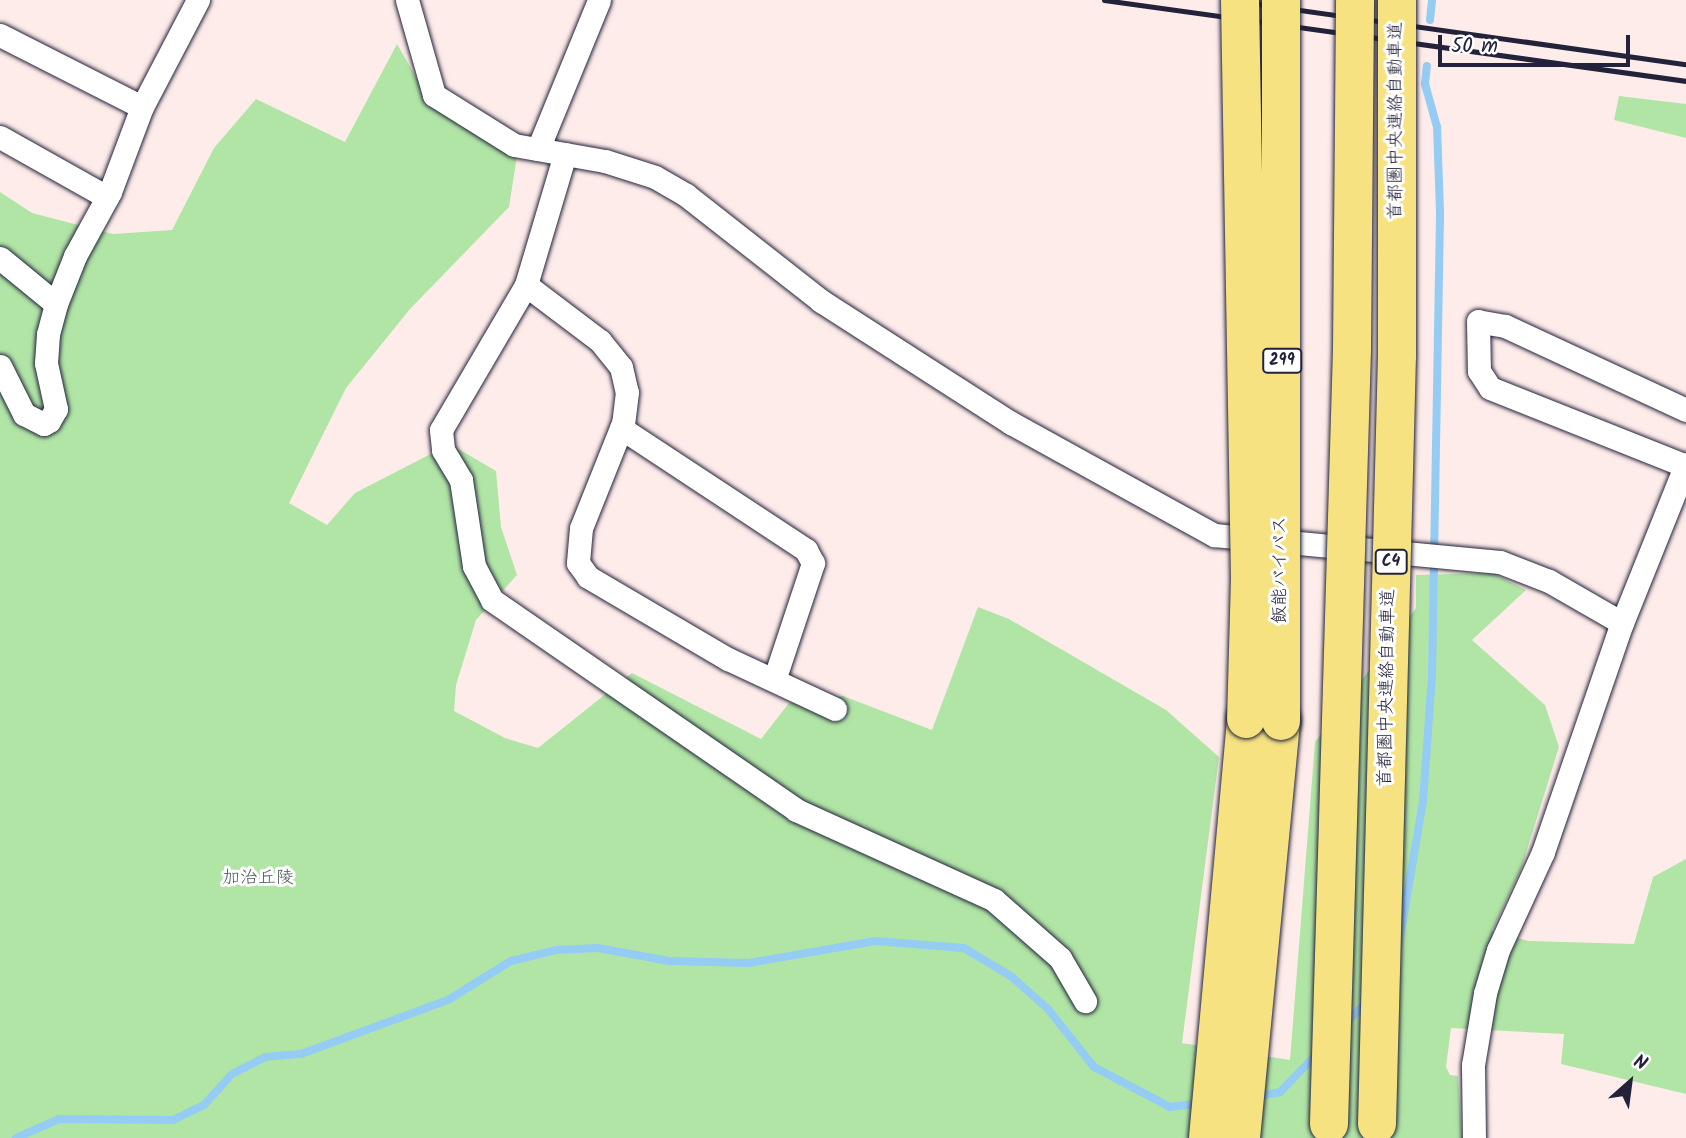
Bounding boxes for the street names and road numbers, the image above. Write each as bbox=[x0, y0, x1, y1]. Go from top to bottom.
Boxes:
street label: 首都圏中央連絡自動車道 bbox=[1386, 22, 1408, 220]
road number: 299 bbox=[1261, 348, 1303, 374]
street label: 飯能バイパス bbox=[1270, 516, 1292, 624]
road number: C4 bbox=[1374, 550, 1408, 575]
street label: 首都圏中央連絡自動車道 bbox=[1375, 589, 1401, 787]

